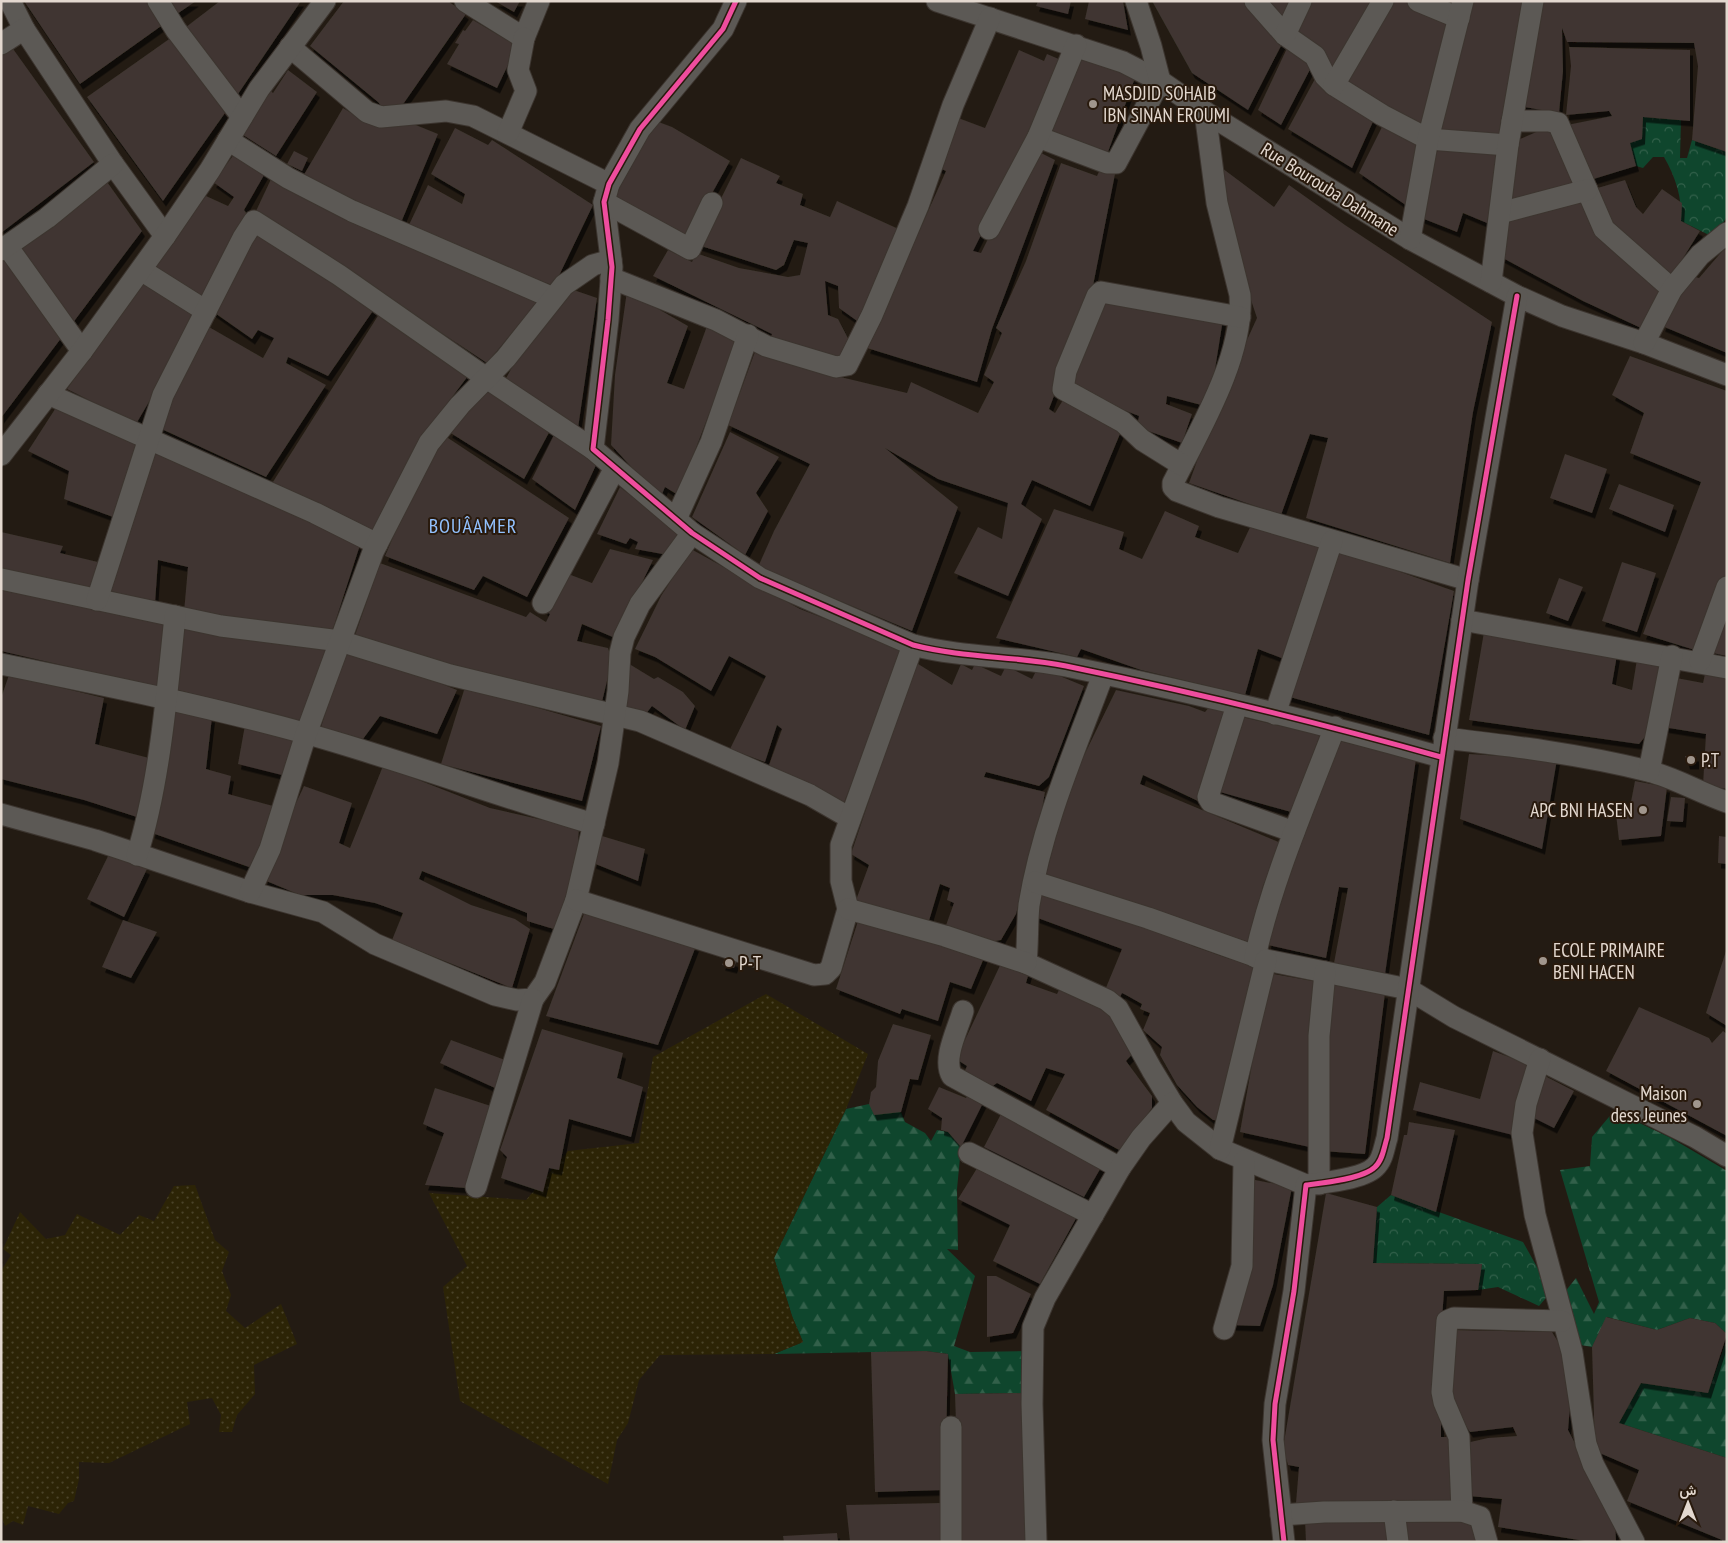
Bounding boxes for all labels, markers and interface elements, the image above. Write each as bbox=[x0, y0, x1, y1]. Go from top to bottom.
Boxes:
place label: MASDJID SOHAIB IBN SINAN EROUMI bbox=[1103, 81, 1230, 127]
marker: MASDJID SOHAIB IBN SINAN EROUMI bbox=[1087, 98, 1099, 110]
street label: Rue Bourouba Dahmane bbox=[1257, 137, 1404, 241]
district label: BOUÂAMER bbox=[429, 513, 517, 539]
place label: P.T bbox=[1701, 748, 1720, 772]
marker: P.T bbox=[1685, 754, 1697, 766]
place label: APC BNI HASEN bbox=[1530, 798, 1633, 822]
marker: APC BNI HASEN bbox=[1637, 804, 1649, 816]
place label: ECOLE PRIMAIRE BENI HACEN bbox=[1553, 938, 1665, 984]
place label: P-T bbox=[739, 951, 762, 975]
marker: ECOLE PRIMAIRE BENI HACEN bbox=[1537, 955, 1549, 967]
marker: P-T bbox=[723, 957, 735, 969]
place label: Maison dess Jeunes bbox=[1611, 1081, 1687, 1127]
marker: Maison dess Jeunes bbox=[1691, 1098, 1703, 1110]
north arrow bbox=[1663, 1478, 1713, 1528]
text: ش bbox=[1680, 1481, 1697, 1499]

